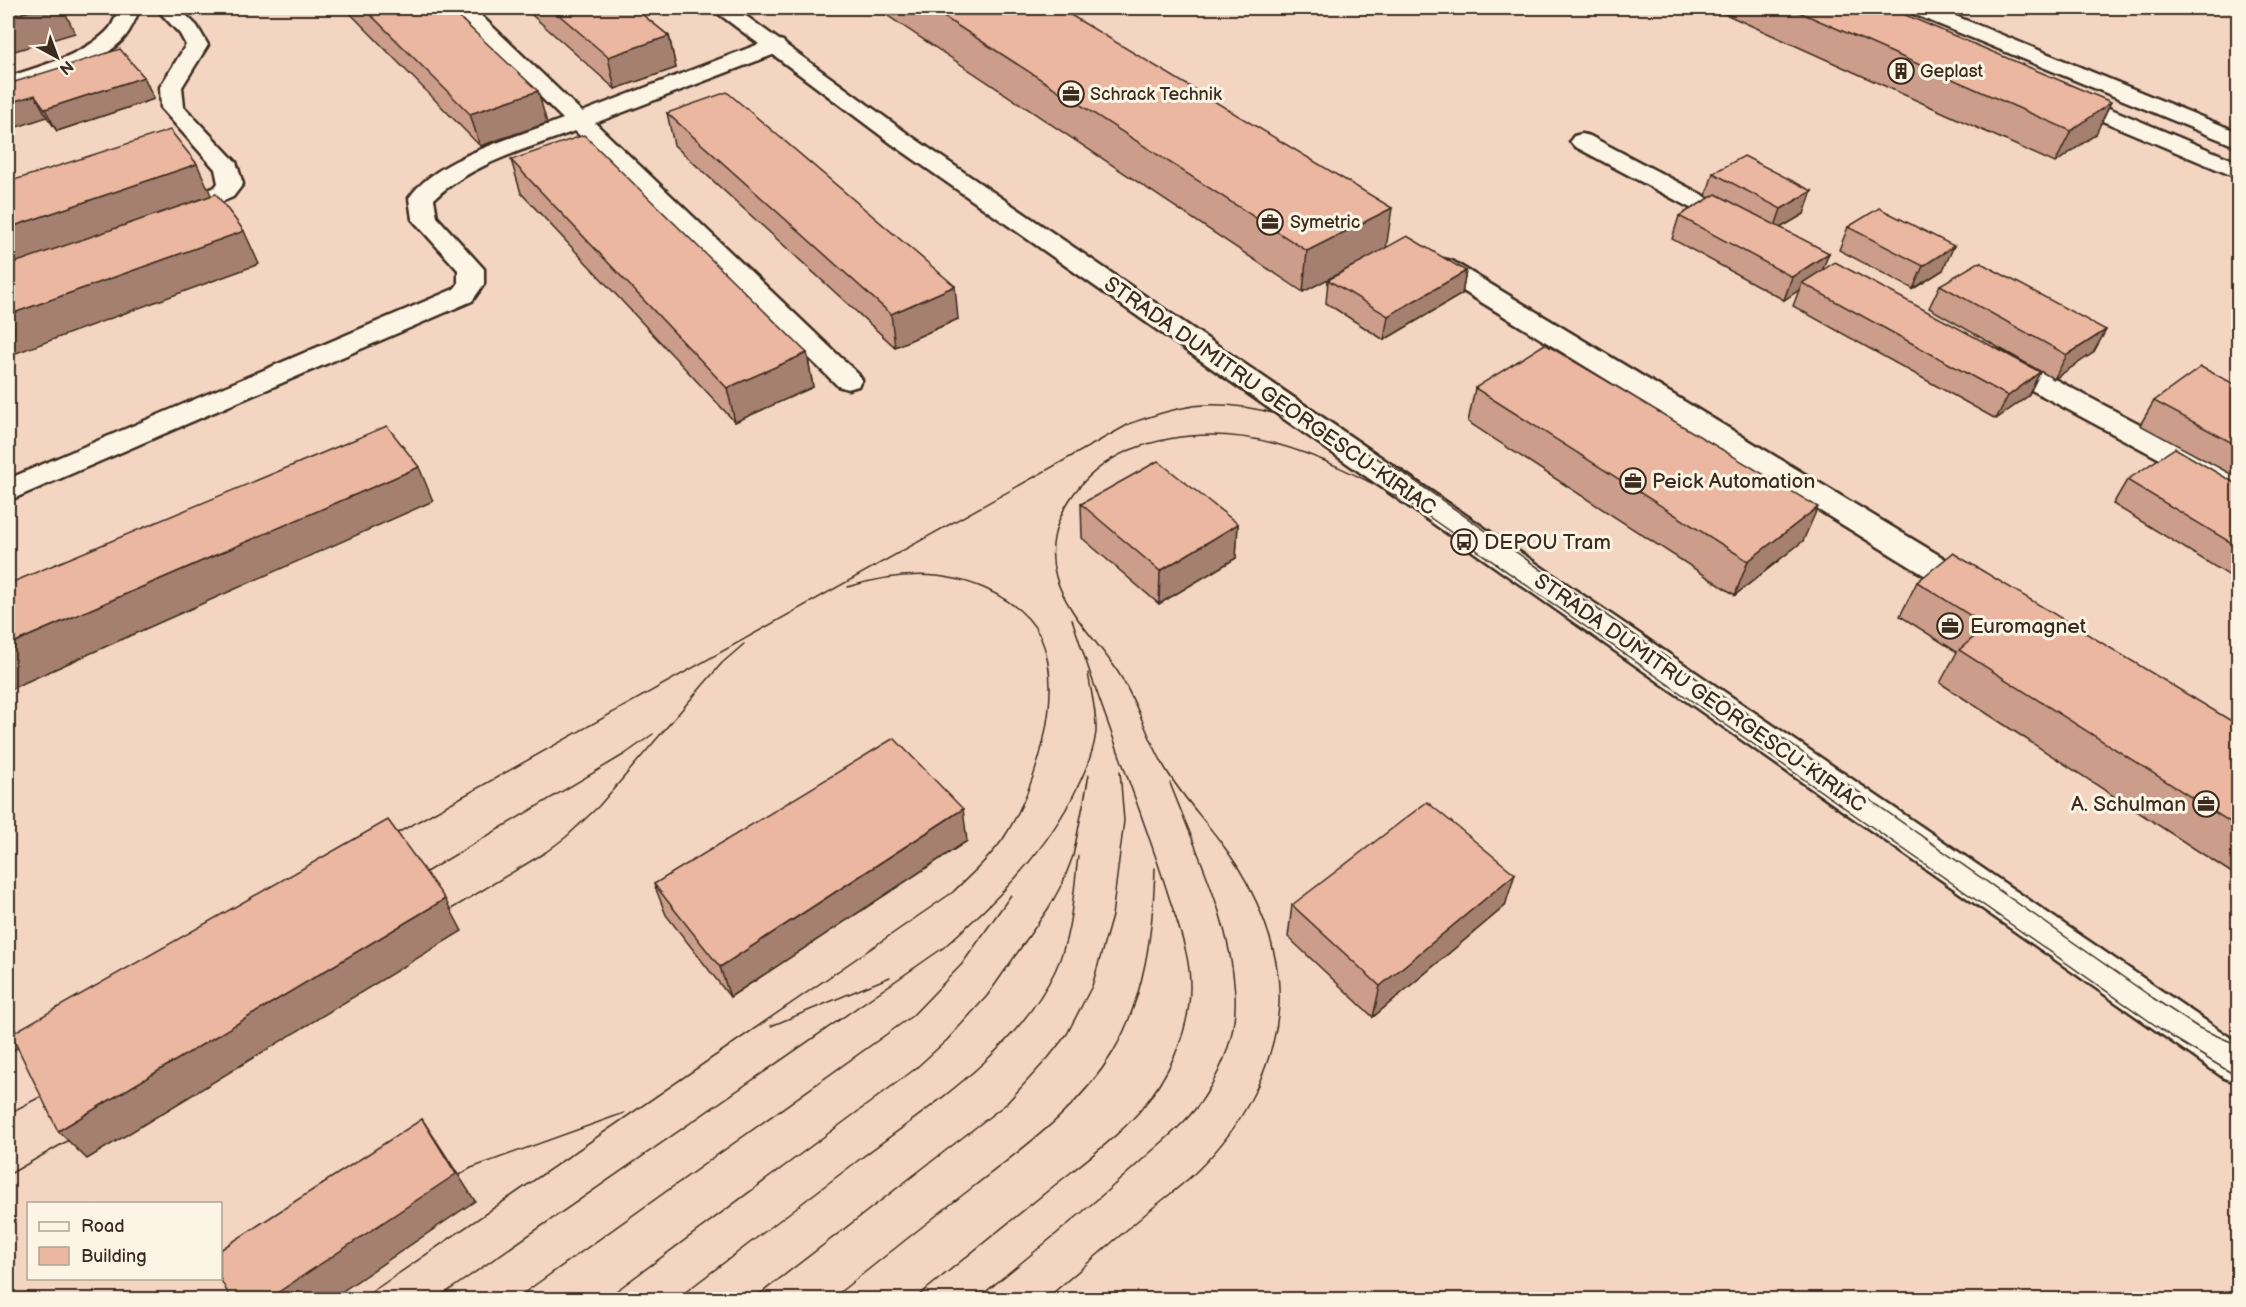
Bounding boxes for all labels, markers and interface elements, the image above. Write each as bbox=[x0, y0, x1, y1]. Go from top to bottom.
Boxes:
north arrow bbox=[27, 27, 87, 87]
text: N bbox=[55, 56, 77, 78]
building icon: Geplast bbox=[1886, 56, 1916, 86]
place label: Geplast bbox=[1920, 61, 1984, 82]
office icon: Schrack Technik bbox=[1056, 79, 1086, 109]
place label: Schrack Technik bbox=[1090, 84, 1222, 105]
office icon: Symetric bbox=[1255, 207, 1285, 237]
place label: Symetric bbox=[1290, 212, 1360, 233]
street label: STRADA DUMITRU GEORGESCU-KIRIAC bbox=[1099, 271, 1441, 521]
office icon: Peick Automation bbox=[1618, 466, 1648, 496]
place label: Peick Automation bbox=[1652, 469, 1815, 494]
bus stop icon: DEPOU Tram bbox=[1449, 527, 1479, 557]
place label: DEPOU Tram bbox=[1484, 530, 1611, 555]
street label: STRADA DUMITRU GEORGESCU-KIRIAC bbox=[1529, 568, 1871, 818]
office icon: Euromagnet bbox=[1935, 611, 1965, 641]
place label: Euromagnet bbox=[1970, 614, 2087, 639]
office icon: A. Schulman bbox=[2191, 789, 2221, 819]
place label: A. Schulman bbox=[2071, 792, 2186, 817]
legend bbox=[27, 1202, 222, 1280]
text: Road bbox=[81, 1216, 125, 1237]
text: Building bbox=[81, 1246, 147, 1267]

